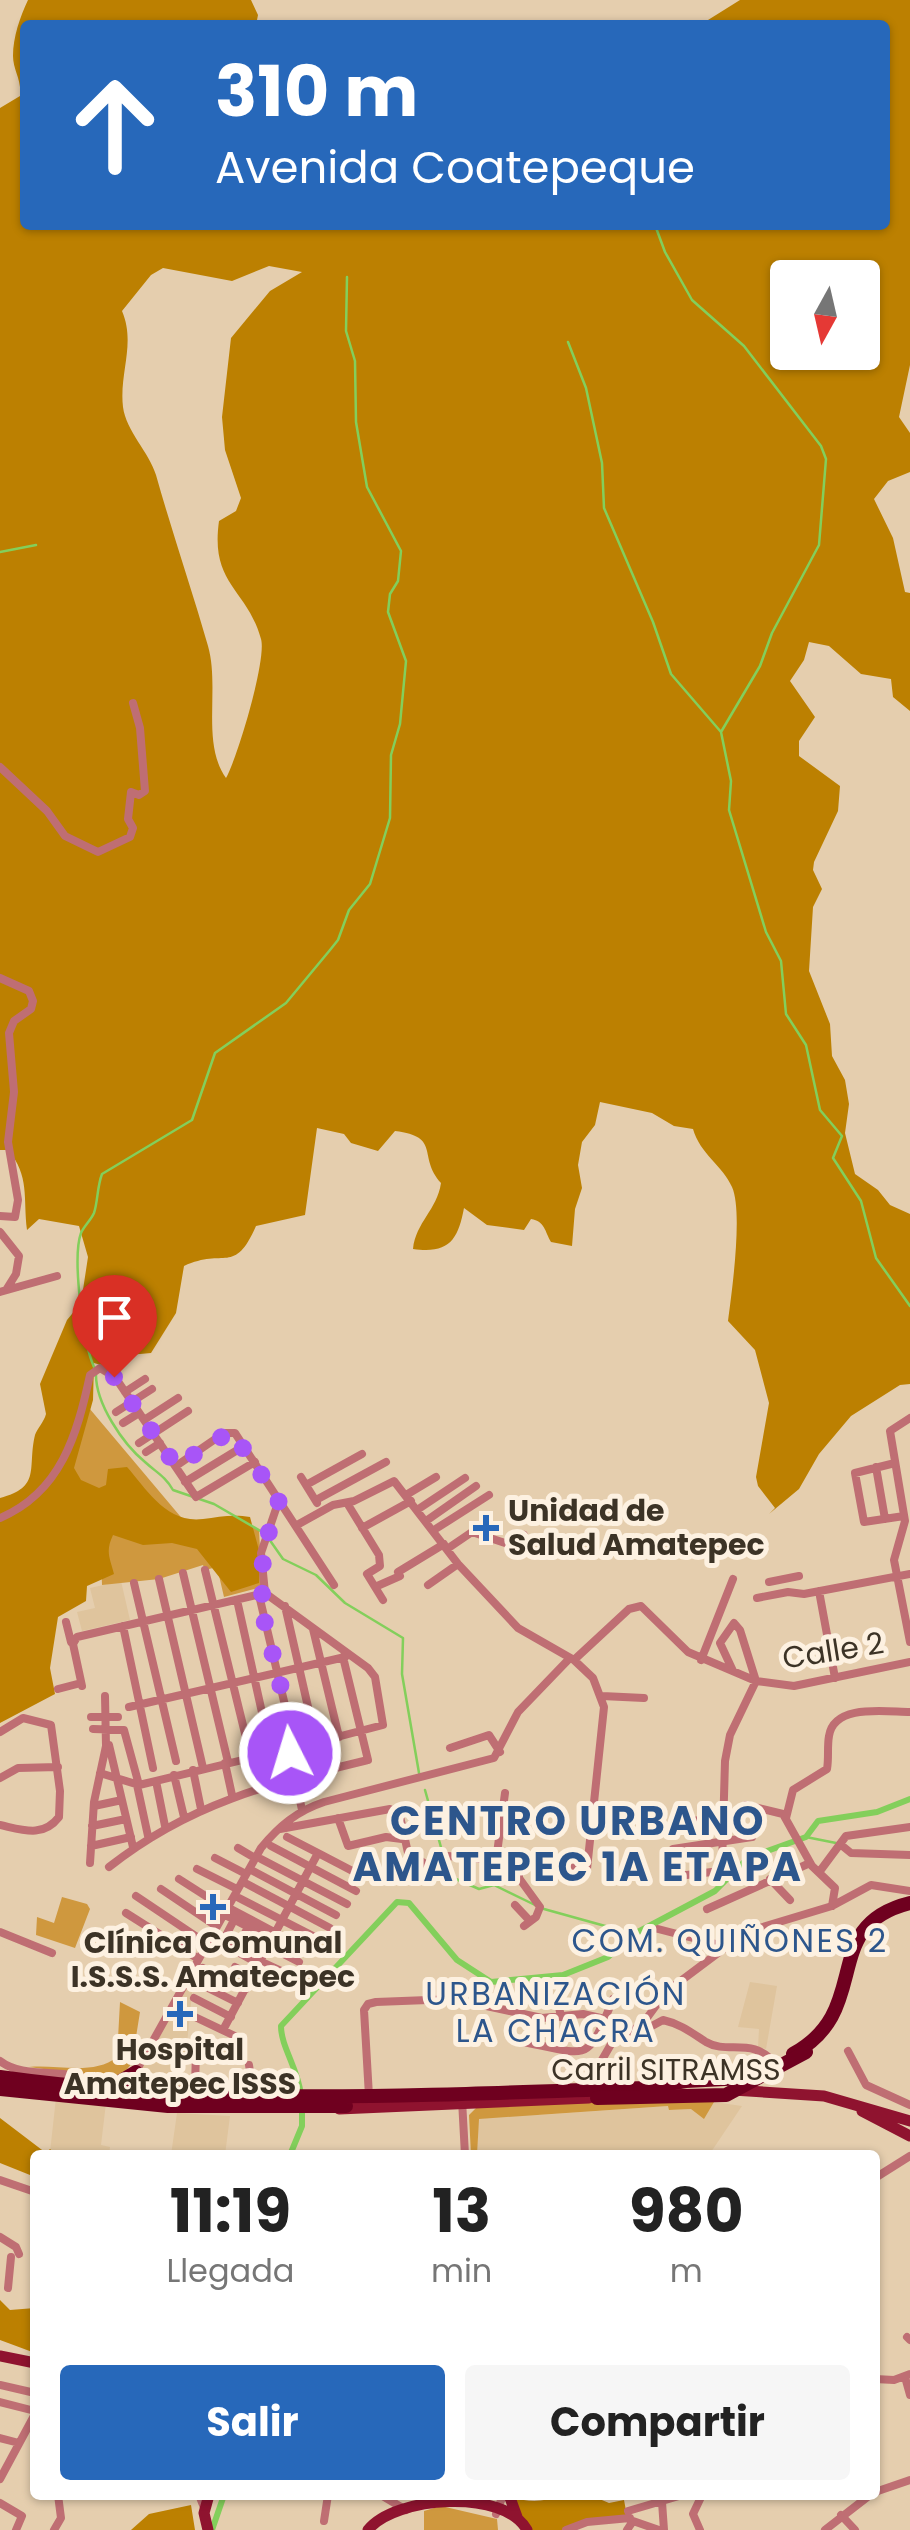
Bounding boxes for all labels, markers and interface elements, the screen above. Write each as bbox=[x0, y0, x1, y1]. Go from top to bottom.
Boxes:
text: 310 m bbox=[215, 42, 418, 141]
icon: ahead bbox=[50, 60, 180, 190]
text: Avenida Coatepeque bbox=[215, 136, 695, 199]
north arrow bbox=[770, 260, 880, 370]
map controls bbox=[770, 260, 880, 370]
pin bbox=[72, 1275, 157, 1378]
icon: arrive bbox=[87, 1290, 142, 1345]
place label: Unidad de Salud Amatepec bbox=[508, 1489, 765, 1566]
marker: Unidad de Salud Amatepec bbox=[473, 1515, 499, 1541]
street label: Calle 2 bbox=[779, 1621, 887, 1680]
position arrow bbox=[238, 1701, 342, 1805]
district label: CENTRO URBANO AMATEPEC 1A ETAPA bbox=[352, 1793, 804, 1895]
marker: Clínica Comunal I.S.S.S. Amatecpec bbox=[200, 1894, 226, 1920]
district label: COM. QUIÑONES 2 bbox=[571, 1918, 889, 1963]
place label: Clínica Comunal I.S.S.S. Amatecpec bbox=[71, 1921, 355, 1998]
district label: URBANIZACIÓN LA CHACRA bbox=[425, 1971, 687, 2053]
marker: Hospital Amatepec ISSS bbox=[167, 2001, 193, 2027]
place label: Hospital Amatepec ISSS bbox=[64, 2028, 296, 2105]
street label: Carril SITRAMSS bbox=[551, 2048, 781, 2091]
text: 11:19 bbox=[170, 2169, 291, 2253]
text: 13 bbox=[432, 2169, 491, 2253]
text: 980 bbox=[629, 2169, 744, 2253]
text: Llegada bbox=[166, 2248, 295, 2293]
text: min bbox=[431, 2248, 492, 2293]
text: m bbox=[670, 2248, 703, 2293]
button: Salir bbox=[60, 2365, 445, 2480]
button: Compartir bbox=[465, 2365, 850, 2480]

